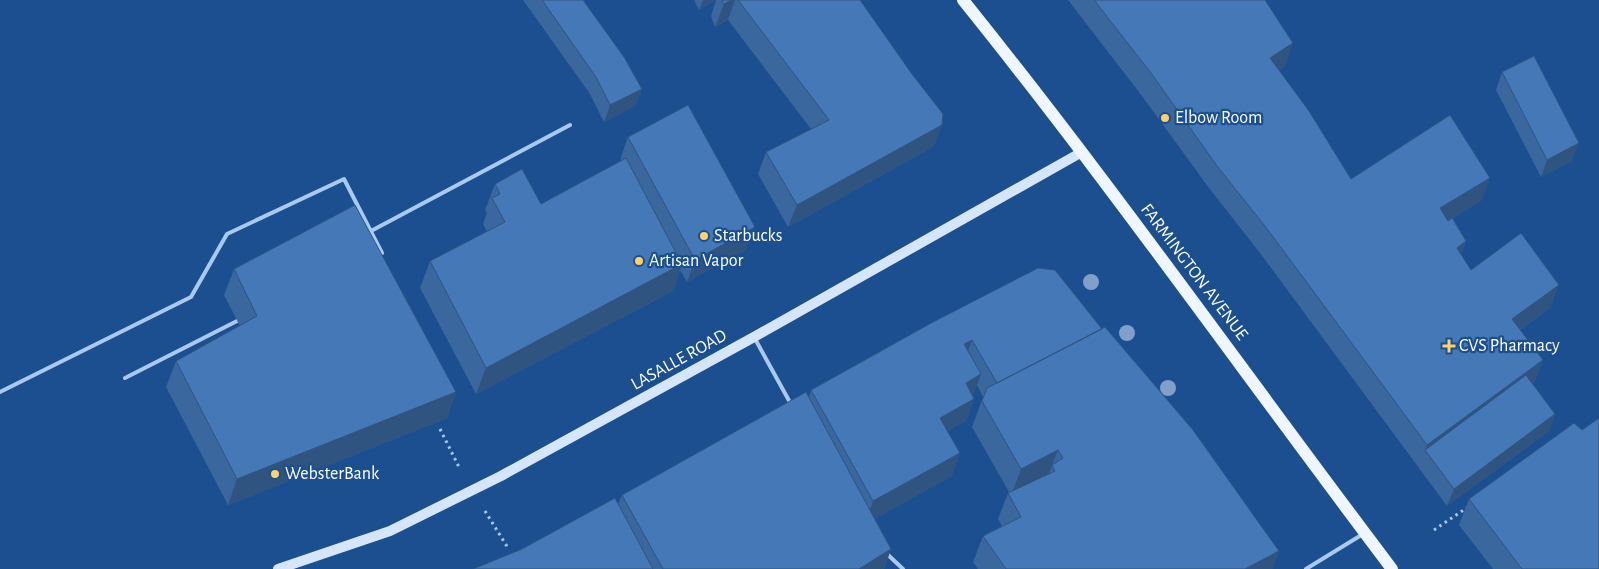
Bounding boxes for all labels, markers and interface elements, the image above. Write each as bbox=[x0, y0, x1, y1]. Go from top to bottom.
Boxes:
place label: Elbow Room bbox=[1175, 109, 1262, 127]
marker: Elbow Room bbox=[1159, 112, 1171, 124]
street label: FARMINGTON AVENUE bbox=[1137, 201, 1251, 344]
place label: Starbucks bbox=[714, 227, 782, 245]
marker: Starbucks bbox=[698, 230, 710, 242]
place label: Artisan Vapor bbox=[649, 252, 744, 270]
marker: Artisan Vapor bbox=[633, 255, 645, 267]
street label: LASALLE ROAD bbox=[628, 326, 730, 394]
place label: CVS Pharmacy bbox=[1459, 337, 1560, 355]
marker: CVS Pharmacy bbox=[1443, 340, 1455, 352]
place label: WebsterBank bbox=[285, 465, 380, 483]
marker: WebsterBank bbox=[269, 468, 281, 480]

